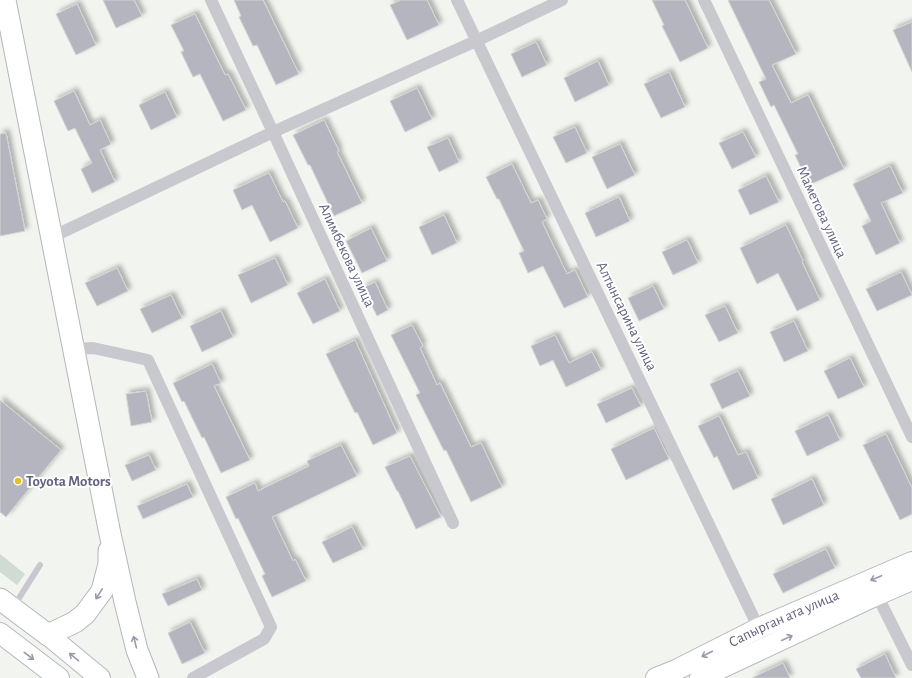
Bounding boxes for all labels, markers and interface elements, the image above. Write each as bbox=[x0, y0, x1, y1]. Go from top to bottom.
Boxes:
street label: Маметова улица bbox=[794, 164, 849, 261]
street label: Алимбекова улица bbox=[316, 201, 377, 310]
street label: Алтынсарина улица bbox=[594, 259, 660, 373]
place label: Toyota Motors bbox=[26, 474, 111, 489]
marker: Toyota Motors bbox=[13, 476, 23, 486]
one-way arrow bbox=[871, 574, 883, 582]
street label: Сапырган ата улица bbox=[726, 587, 841, 650]
one-way arrow bbox=[95, 588, 103, 600]
one-way arrow bbox=[780, 634, 792, 641]
one-way arrow bbox=[130, 635, 138, 648]
one-way arrow bbox=[24, 651, 35, 660]
one-way arrow bbox=[701, 651, 713, 658]
one-way arrow bbox=[69, 652, 79, 661]

